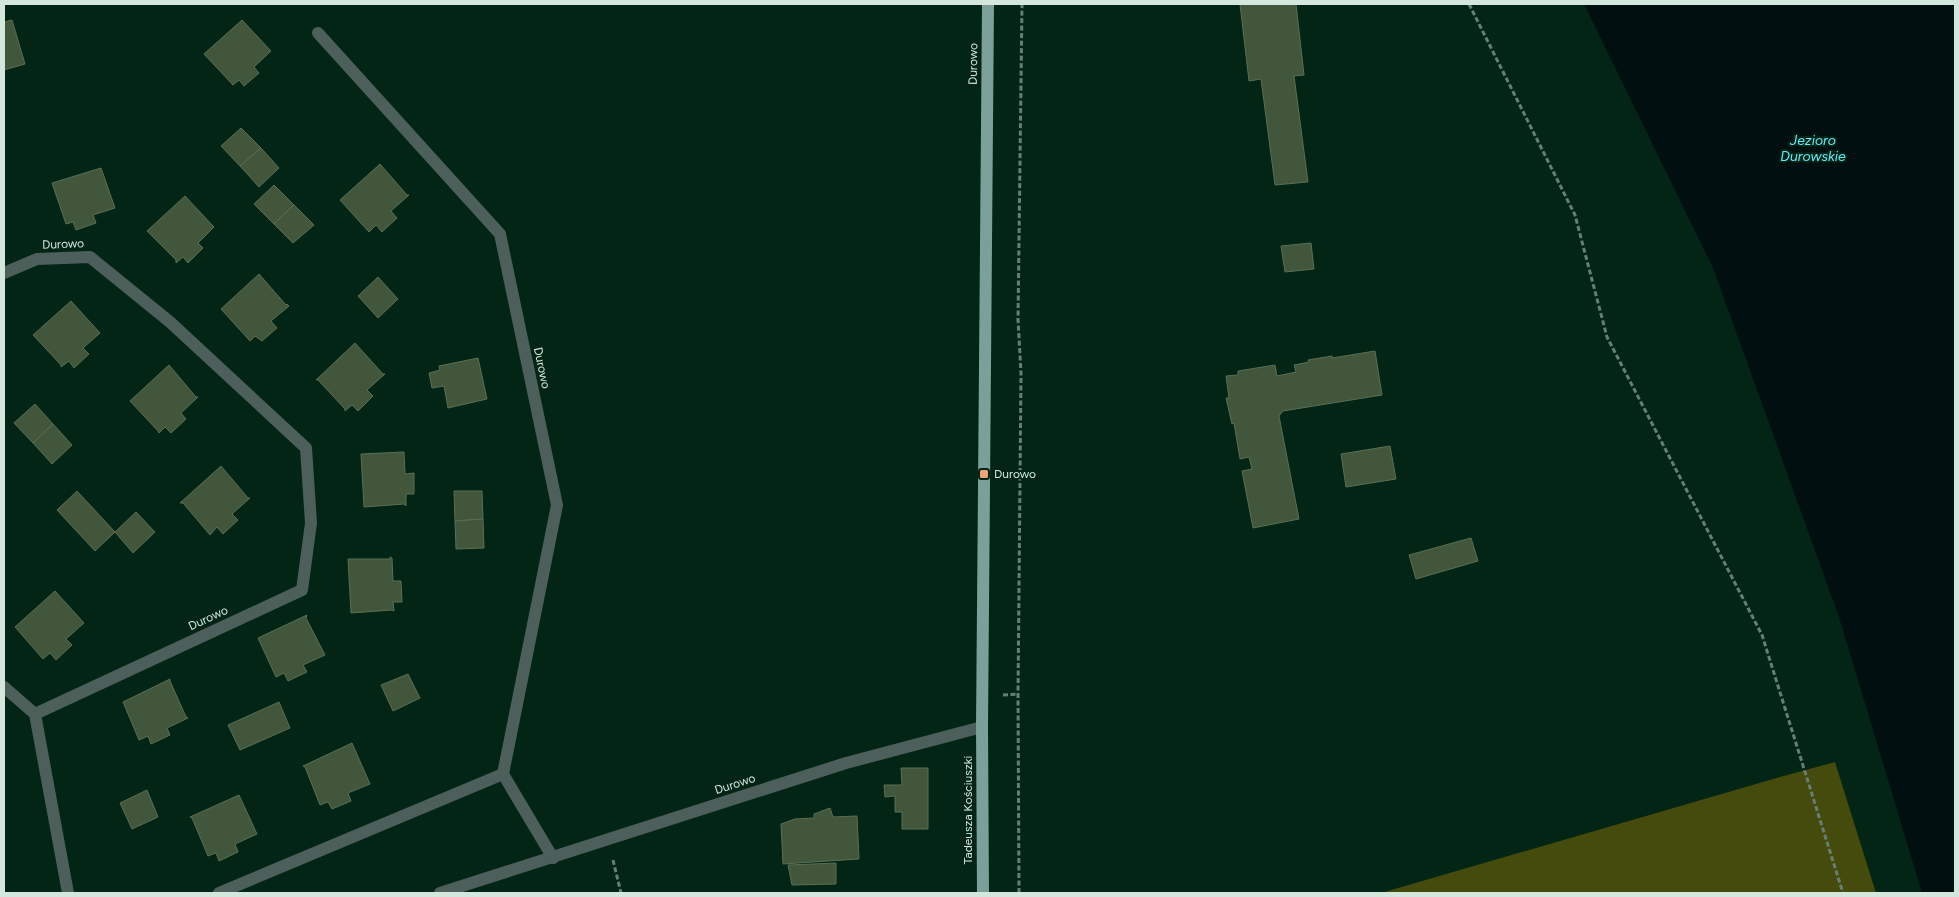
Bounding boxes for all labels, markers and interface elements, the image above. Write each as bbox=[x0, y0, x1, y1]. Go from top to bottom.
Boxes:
street label: Durowo bbox=[966, 43, 980, 85]
water label: Jezioro Durowskie bbox=[1780, 132, 1846, 165]
street label: Durowo bbox=[42, 236, 84, 252]
street label: Durowo bbox=[531, 346, 553, 390]
place label: Durowo bbox=[994, 467, 1036, 481]
marker: Durowo bbox=[978, 468, 990, 480]
street label: Durowo bbox=[186, 603, 230, 633]
street label: Tadeusza Kościuszki bbox=[961, 756, 975, 864]
street label: Durowo bbox=[713, 771, 757, 797]

